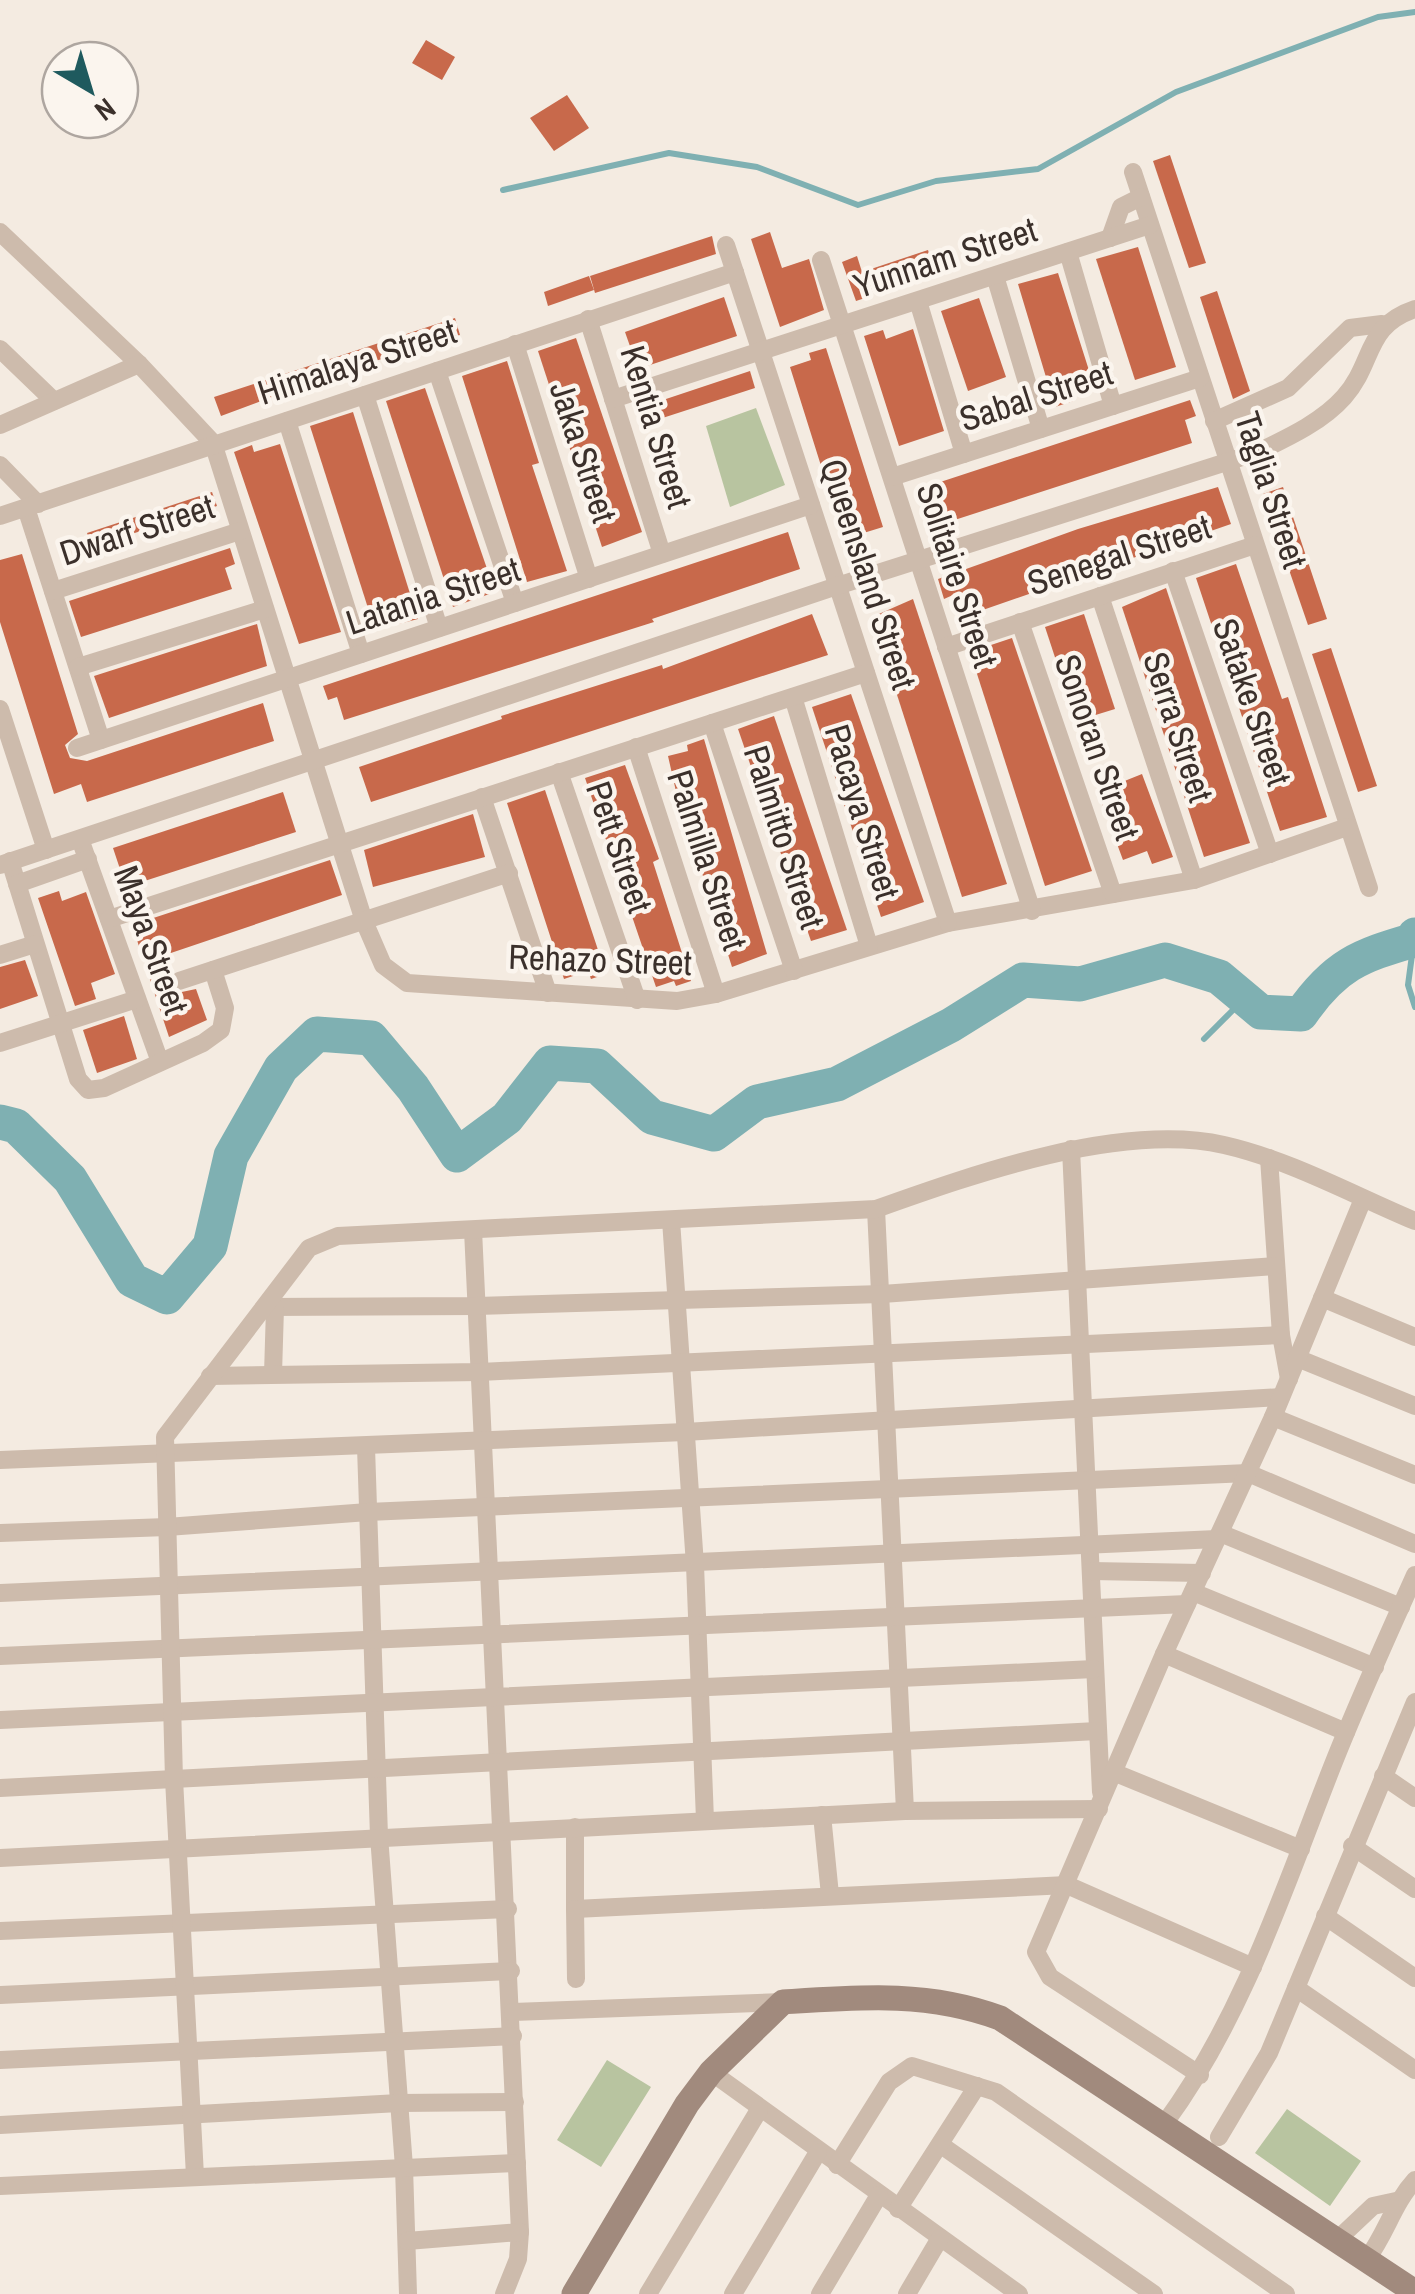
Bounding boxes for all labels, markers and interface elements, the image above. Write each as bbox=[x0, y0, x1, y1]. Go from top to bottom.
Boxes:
north arrow bbox=[40, 40, 140, 140]
text: N bbox=[87, 90, 124, 130]
street label: Yunnam Street bbox=[847, 206, 1042, 309]
street label: Himalaya Street bbox=[252, 307, 462, 416]
street label: Kentia Street bbox=[610, 340, 703, 514]
street label: Sabal Street bbox=[953, 349, 1118, 442]
street label: Jaka Street bbox=[539, 376, 628, 528]
street label: Taglia Street bbox=[1224, 406, 1319, 574]
street label: Queensland Street bbox=[809, 453, 928, 695]
street label: Solitaire Street bbox=[906, 477, 1009, 673]
street label: Dwarf Street bbox=[54, 483, 220, 577]
street label: Senegal Street bbox=[1021, 503, 1216, 606]
street label: Latania Street bbox=[340, 545, 526, 646]
street label: Satake Street bbox=[1202, 612, 1303, 792]
street label: Serra Street bbox=[1132, 646, 1225, 808]
street label: Sonoran Street bbox=[1044, 648, 1151, 846]
street label: Pacaya Street bbox=[814, 719, 911, 905]
street label: Palmitto Street bbox=[733, 739, 836, 934]
street label: Palmilla Street bbox=[656, 764, 759, 956]
street label: Pett Street bbox=[575, 775, 664, 919]
street label: Maya Street bbox=[103, 859, 200, 1021]
street label: Rehazo Street bbox=[508, 933, 693, 986]

